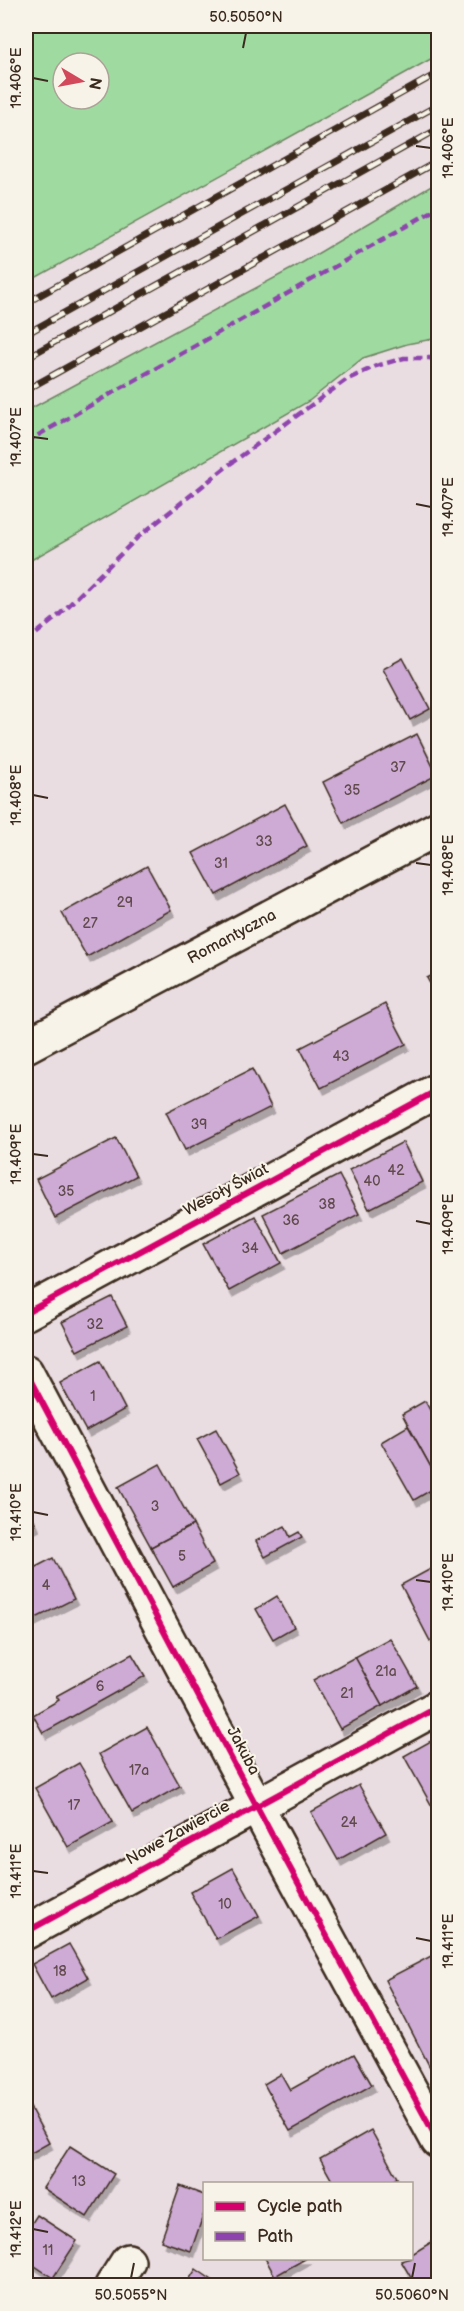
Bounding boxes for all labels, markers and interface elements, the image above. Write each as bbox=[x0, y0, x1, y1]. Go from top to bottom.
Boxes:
text: 50.5050°N bbox=[209, 8, 283, 27]
text: 19.406°E bbox=[7, 47, 26, 109]
north arrow bbox=[51, 51, 111, 111]
text: N bbox=[84, 76, 105, 91]
text: 19.406°E bbox=[439, 117, 458, 179]
text: 19.407°E bbox=[7, 407, 26, 467]
text: 19.407°E bbox=[439, 477, 458, 537]
house number: 37 bbox=[390, 759, 406, 776]
text: 19.408°E bbox=[7, 764, 26, 825]
house number: 35 bbox=[344, 782, 360, 799]
house number: 33 bbox=[255, 833, 273, 850]
text: 19.408°E bbox=[439, 834, 458, 895]
house number: 31 bbox=[214, 855, 228, 872]
house number: 29 bbox=[117, 894, 133, 911]
street label: Romantyczna bbox=[184, 906, 280, 968]
house number: 27 bbox=[82, 915, 98, 932]
house number: 43 bbox=[332, 1048, 350, 1065]
house number: 39 bbox=[191, 1116, 207, 1133]
text: 19.409°E bbox=[7, 1123, 26, 1184]
street label: Wesoły Świat bbox=[179, 1158, 272, 1220]
house number: 42 bbox=[388, 1162, 405, 1179]
house number: 40 bbox=[364, 1173, 380, 1190]
house number: 35 bbox=[58, 1183, 74, 1200]
text: 19.409°E bbox=[439, 1193, 458, 1254]
house number: 38 bbox=[319, 1196, 335, 1213]
house number: 36 bbox=[282, 1212, 300, 1229]
house number: 34 bbox=[241, 1240, 259, 1257]
house number: 32 bbox=[87, 1316, 104, 1333]
house number: 1 bbox=[90, 1388, 96, 1405]
text: 19.410°E bbox=[7, 1483, 26, 1541]
house number: 3 bbox=[151, 1498, 159, 1515]
house number: 5 bbox=[178, 1548, 186, 1565]
text: 19.410°E bbox=[439, 1553, 458, 1611]
house number: 4 bbox=[42, 1577, 51, 1594]
house number: 21a bbox=[375, 1663, 397, 1680]
house number: 6 bbox=[96, 1678, 105, 1695]
house number: 21 bbox=[340, 1685, 354, 1702]
street label: Jakuba bbox=[222, 1724, 264, 1778]
house number: 17a bbox=[129, 1762, 149, 1779]
street label: Nowe Zawiercie bbox=[123, 1796, 234, 1869]
house number: 17 bbox=[68, 1797, 80, 1814]
house number: 24 bbox=[341, 1814, 358, 1831]
text: 19.411°E bbox=[7, 1843, 26, 1898]
house number: 10 bbox=[218, 1896, 232, 1913]
text: 19.411°E bbox=[439, 1913, 458, 1968]
house number: 18 bbox=[53, 1963, 67, 1980]
house number: 13 bbox=[72, 2173, 86, 2190]
legend bbox=[203, 2182, 413, 2260]
text: Cycle path bbox=[257, 2196, 343, 2217]
text: 19.412°E bbox=[7, 2200, 26, 2258]
text: Path bbox=[257, 2226, 293, 2247]
house number: 11 bbox=[43, 2242, 53, 2259]
text: 50.5055°N bbox=[95, 2286, 167, 2305]
text: 50.5060°N bbox=[375, 2286, 449, 2305]

